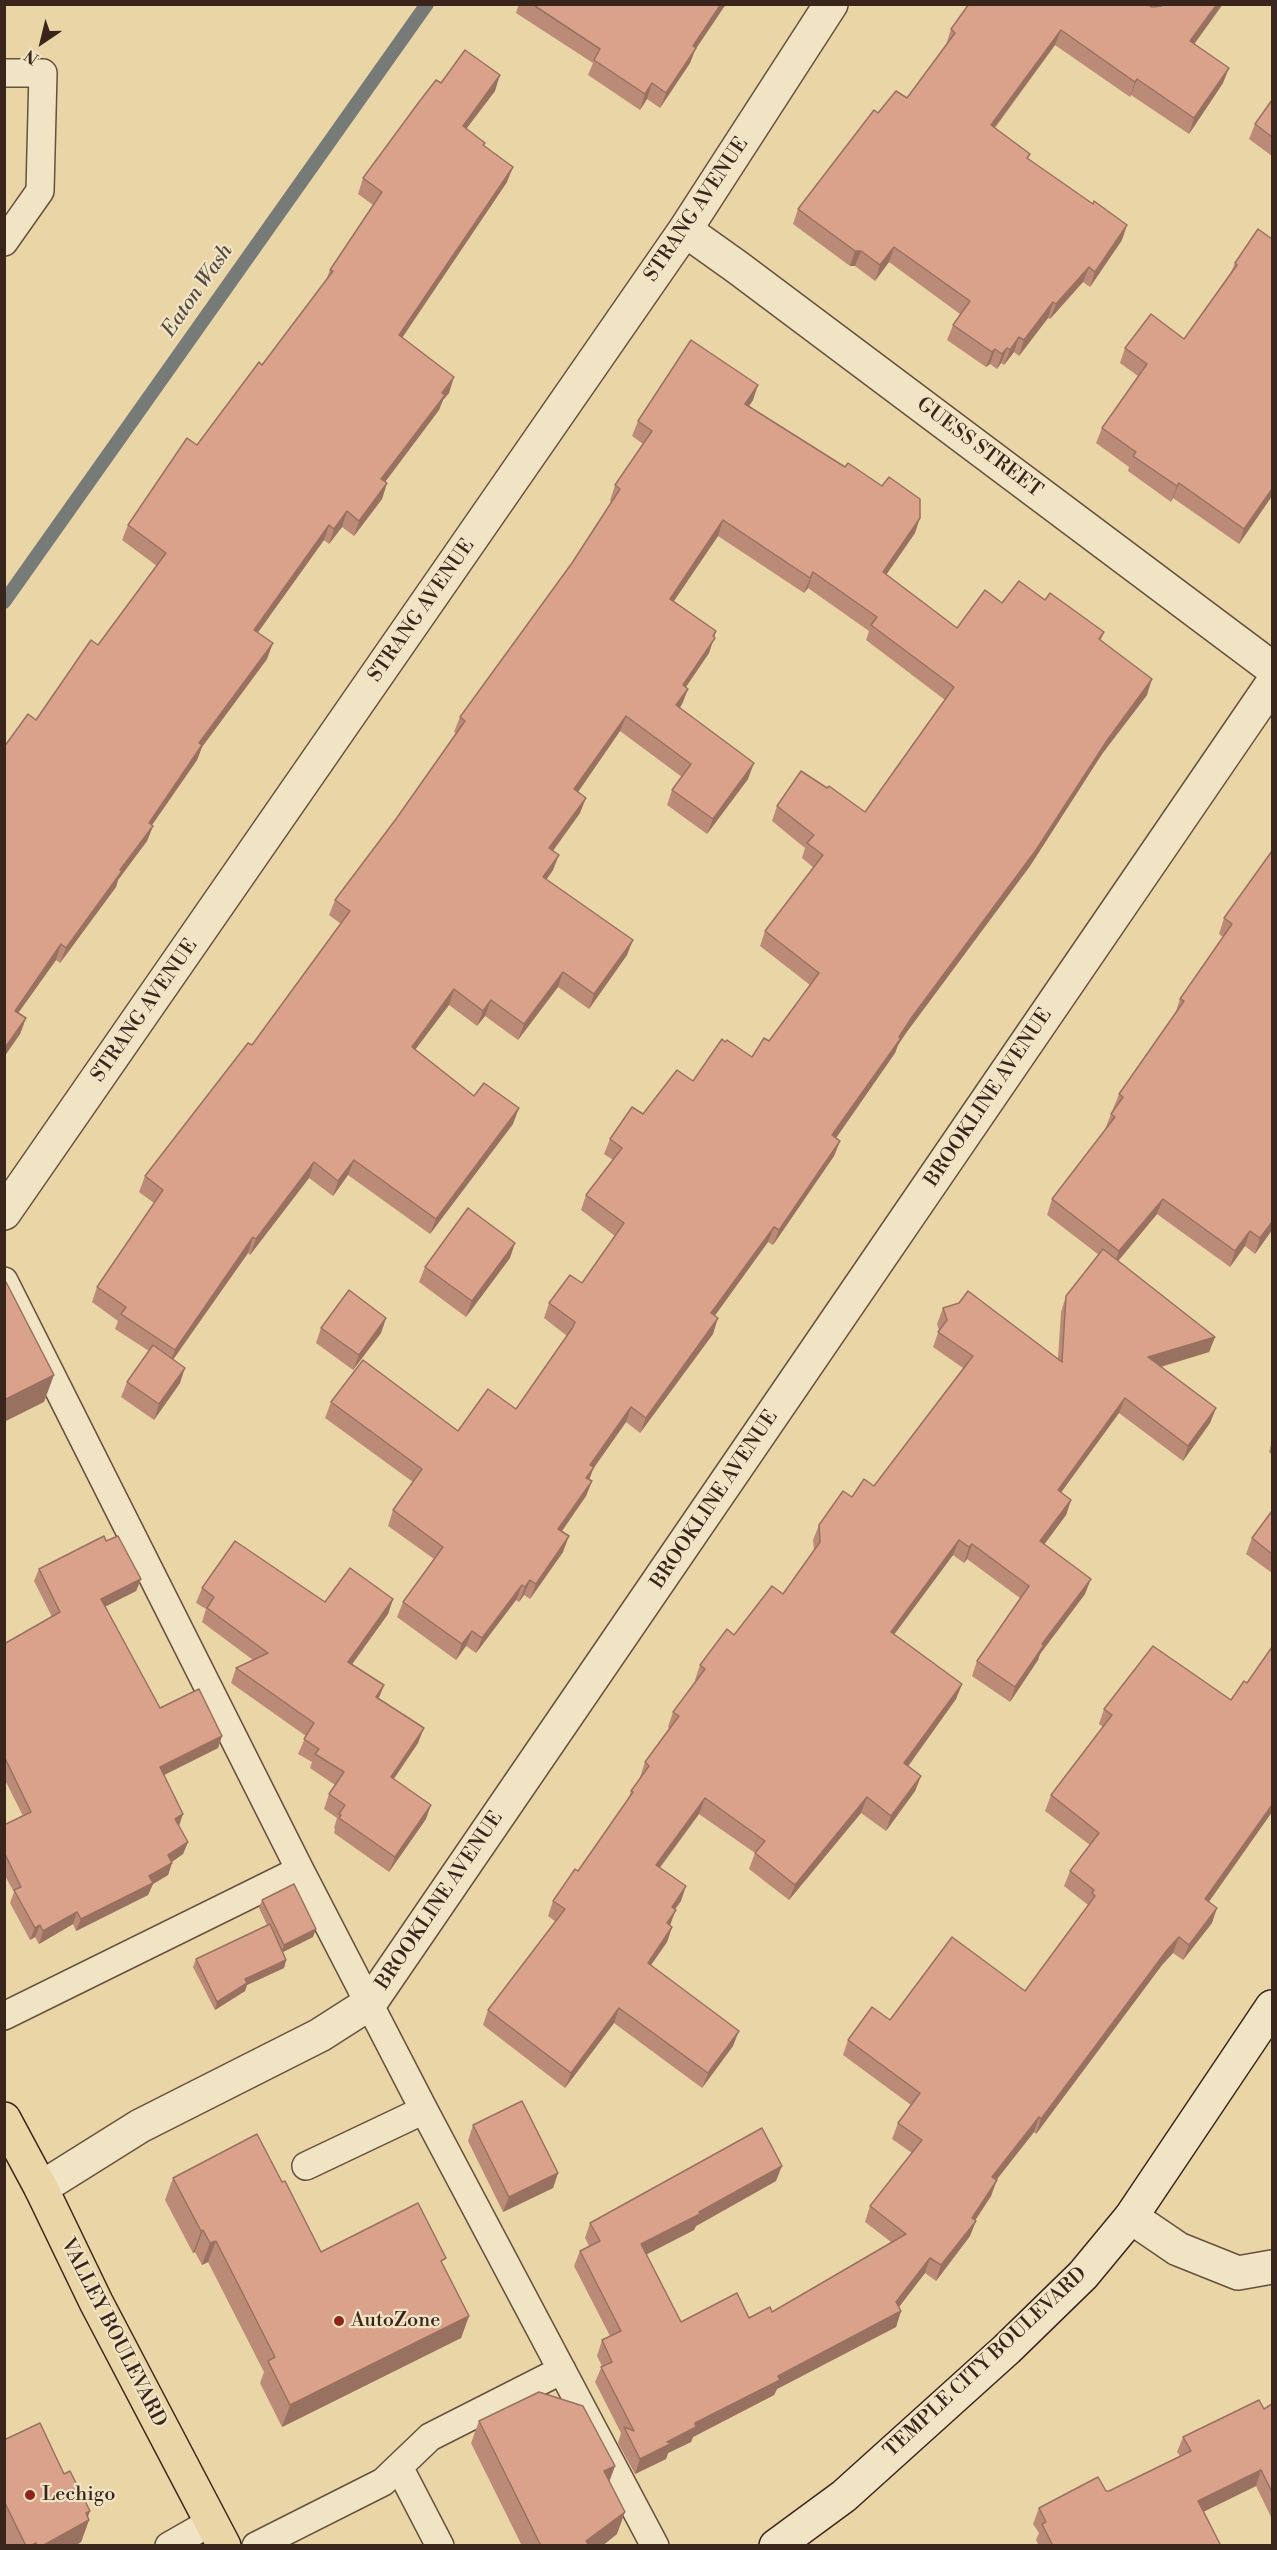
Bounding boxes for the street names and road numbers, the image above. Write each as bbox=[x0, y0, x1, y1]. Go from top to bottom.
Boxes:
street label: STRANG AVENUE bbox=[640, 133, 754, 287]
street label: GUESS STREET bbox=[911, 393, 1047, 503]
street label: STRANG AVENUE bbox=[364, 535, 480, 687]
street label: STRANG AVENUE bbox=[87, 935, 203, 1087]
street label: BROOKLINE AVENUE bbox=[920, 1004, 1058, 1192]
street label: BROOKLINE AVENUE bbox=[646, 1406, 784, 1594]
street label: BROOKLINE AVENUE bbox=[371, 1807, 509, 1995]
street label: VALLEY BOULEVARD bbox=[55, 2235, 171, 2431]
street label: TEMPLE CITY BOULEVARD bbox=[880, 2263, 1092, 2463]

